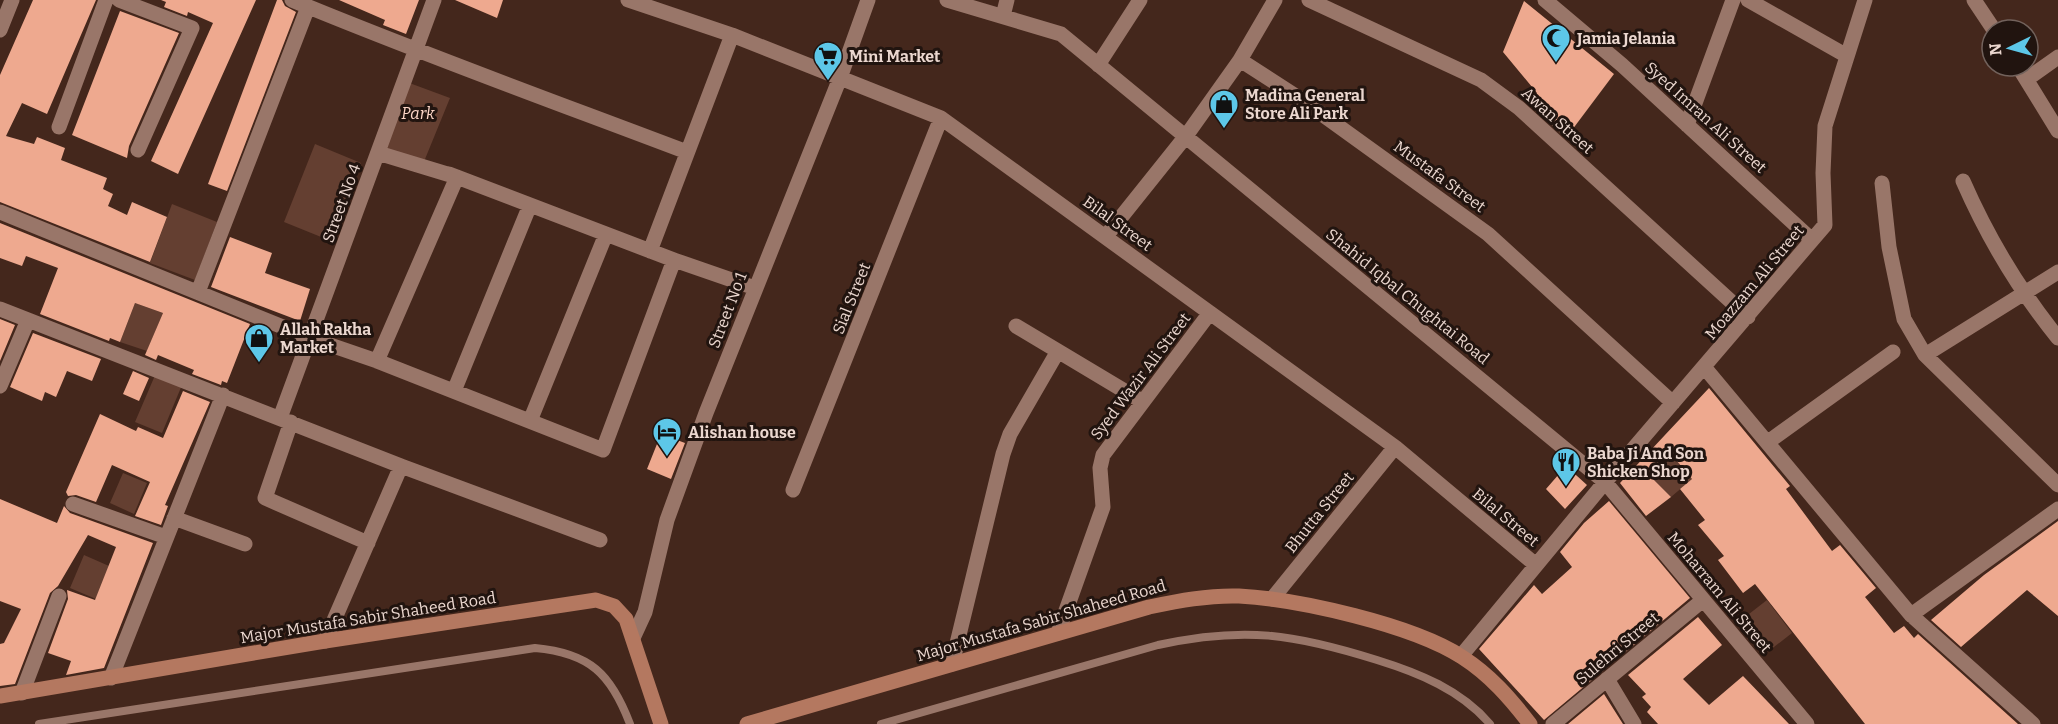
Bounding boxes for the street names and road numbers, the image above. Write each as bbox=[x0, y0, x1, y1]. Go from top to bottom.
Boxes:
street label: Syed Imran Ali Street bbox=[1641, 58, 1771, 177]
street label: Awan Street bbox=[1518, 83, 1598, 158]
street label: Mustafa Street bbox=[1390, 137, 1489, 216]
street label: Street No 4 bbox=[318, 161, 365, 245]
street label: Bilal Street bbox=[1079, 192, 1156, 255]
street label: Moazzam Ali Street bbox=[1701, 221, 1808, 343]
street label: Shahid Iqbal Chughtai Road bbox=[1322, 225, 1494, 368]
street label: Sial Street bbox=[829, 259, 874, 337]
street label: Street No 1 bbox=[704, 269, 751, 351]
street label: Syed Wazir Ali Street bbox=[1086, 309, 1194, 444]
street label: Bhutta Street bbox=[1281, 468, 1358, 557]
street label: Bilal Street bbox=[1469, 484, 1543, 551]
street label: Moharram Ali Street bbox=[1664, 528, 1776, 657]
street label: Major Mustafa Sabir Shaheed Road bbox=[914, 576, 1168, 665]
street label: Major Mustafa Sabir Shaheed Road bbox=[239, 588, 498, 647]
street label: Sulehri Street bbox=[1572, 608, 1663, 689]

